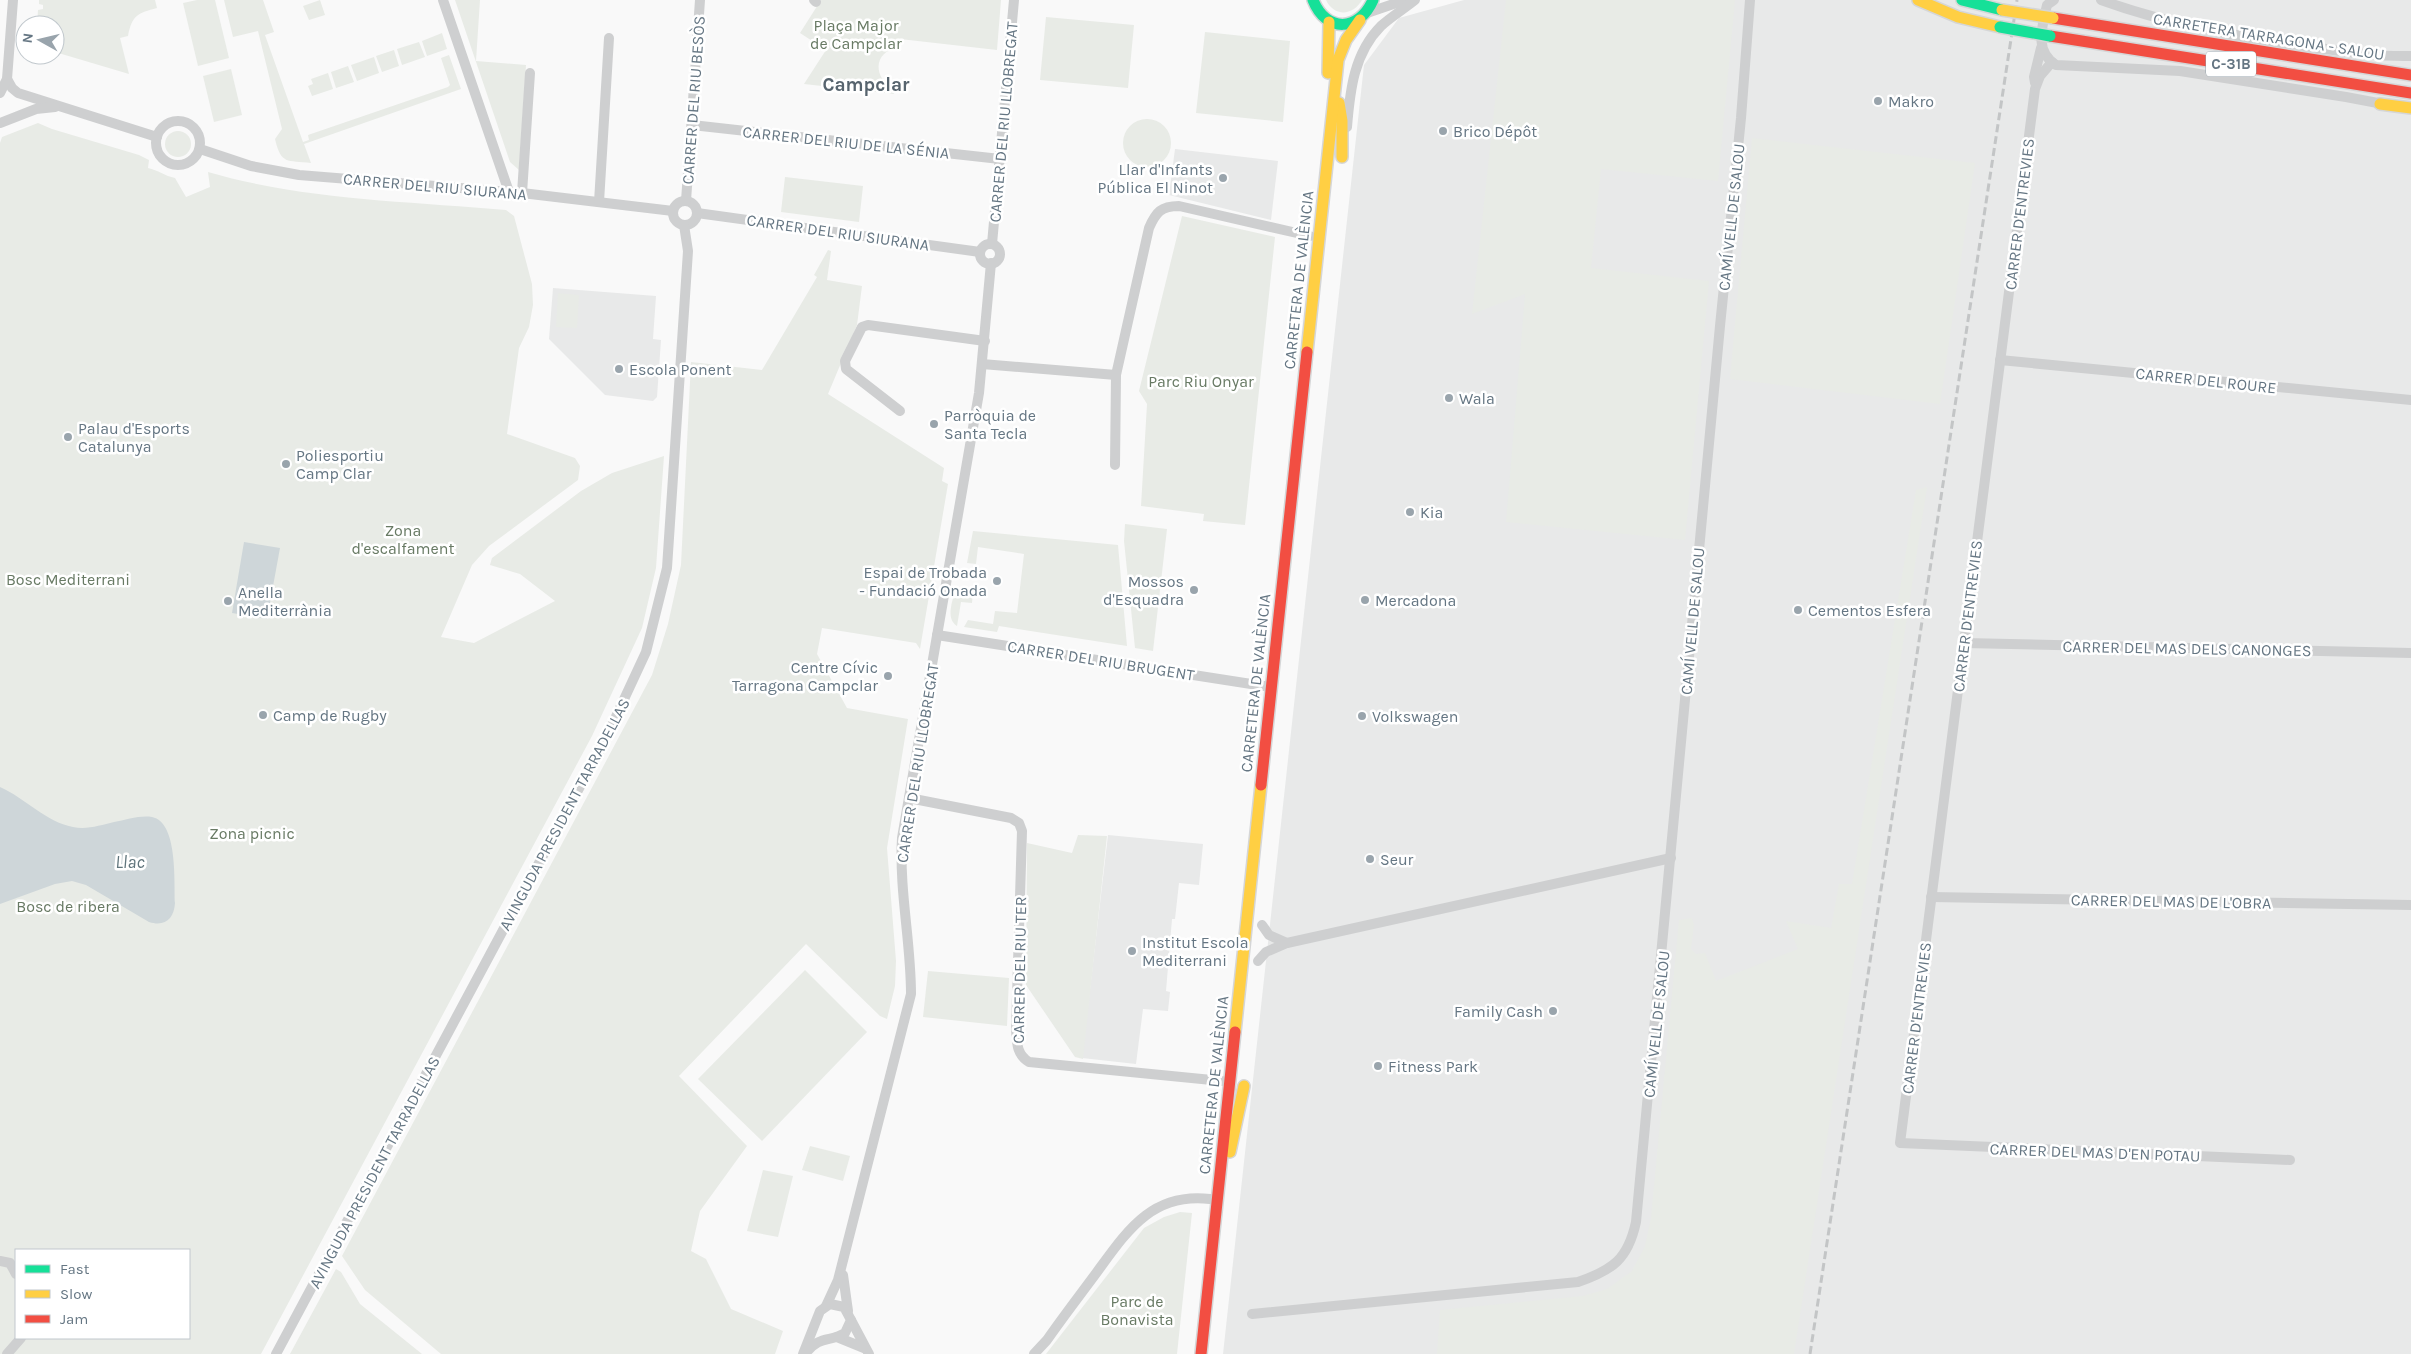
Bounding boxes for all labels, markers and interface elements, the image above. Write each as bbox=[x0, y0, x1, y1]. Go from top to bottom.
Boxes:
street label: CARRETERA TARRAGONA - SALOU bbox=[2152, 9, 2386, 64]
north arrow bbox=[15, 15, 65, 65]
street label: CARRER DEL RIU BESÒS bbox=[678, 15, 709, 185]
park label: Plaça Major de Campclar bbox=[810, 16, 902, 53]
street label: CARRER DEL RIU LLOBREGAT bbox=[985, 21, 1022, 223]
text: N bbox=[19, 32, 37, 44]
road number: C-31B bbox=[2206, 52, 2256, 76]
district label: Campclar bbox=[822, 74, 910, 96]
place label: Makro bbox=[1888, 92, 1934, 111]
marker: Makro bbox=[1872, 95, 1884, 107]
street label: CARRER DEL RIU DE LA SÉNIA bbox=[742, 122, 950, 163]
place label: Brico Dépôt bbox=[1453, 122, 1537, 141]
marker: Brico Dépôt bbox=[1437, 125, 1449, 137]
street label: CARRER D'ENTREVIES bbox=[2001, 137, 2038, 291]
street label: CAMÍ VELL DE SALOU bbox=[1714, 142, 1749, 292]
place label: Llar d'Infants Pública El Ninot bbox=[1097, 160, 1213, 197]
street label: CARRER DEL RIU SIURANA bbox=[342, 169, 528, 204]
marker: Llar d'Infants Pública El Ninot bbox=[1217, 172, 1229, 184]
street label: CARRETERA DE VALÈNCIA bbox=[1280, 190, 1317, 370]
street label: CARRER DEL RIU SIURANA bbox=[745, 210, 930, 255]
place label: Escola Ponent bbox=[629, 360, 732, 379]
marker: Escola Ponent bbox=[613, 363, 625, 375]
street label: CARRER DEL ROURE bbox=[2135, 364, 2277, 397]
park label: Parc Riu Onyar bbox=[1148, 372, 1254, 391]
place label: Wala bbox=[1459, 389, 1495, 408]
marker: Wala bbox=[1443, 392, 1455, 404]
place label: Parròquia de Santa Tecla bbox=[944, 406, 1036, 443]
marker: Parròquia de Santa Tecla bbox=[928, 418, 940, 430]
place label: Palau d'Esports Catalunya bbox=[78, 419, 190, 456]
marker: Palau d'Esports Catalunya bbox=[62, 431, 74, 443]
place label: Poliesportiu Camp Clar bbox=[296, 446, 384, 483]
marker: Poliesportiu Camp Clar bbox=[280, 458, 292, 470]
place label: Kia bbox=[1420, 503, 1443, 522]
marker: Kia bbox=[1404, 506, 1416, 518]
park label: Zona d'escalfament bbox=[352, 521, 454, 558]
street label: CARRER D'ENTREVIES bbox=[1949, 539, 1986, 693]
street label: CAMÍ VELL DE SALOU bbox=[1677, 546, 1708, 696]
place label: Espai de Trobada - Fundació Onada bbox=[859, 563, 987, 600]
park label: Bosc Mediterrani bbox=[6, 570, 130, 589]
place label: Mossos d'Esquadra bbox=[1103, 572, 1184, 609]
marker: Espai de Trobada - Fundació Onada bbox=[991, 575, 1003, 587]
place label: Anella Mediterrània bbox=[238, 583, 332, 620]
marker: Mossos d'Esquadra bbox=[1188, 584, 1200, 596]
place label: Mercadona bbox=[1375, 591, 1456, 610]
street label: CARRETERA DE VALÈNCIA bbox=[1237, 593, 1274, 773]
marker: Mercadona bbox=[1359, 594, 1371, 606]
marker: Anella Mediterrània bbox=[222, 595, 234, 607]
place label: Cementos Esfera bbox=[1808, 601, 1931, 620]
marker: Cementos Esfera bbox=[1792, 604, 1804, 616]
street label: CARRER DEL RIU BRUGENT bbox=[1006, 636, 1196, 685]
street label: CARRER DEL MAS DELS CANONGES bbox=[2062, 637, 2312, 660]
place label: Centre Cívic Tarragona Campclar bbox=[732, 658, 878, 695]
street label: CARRER DEL RIU LLOBREGAT bbox=[892, 662, 943, 864]
marker: Centre Cívic Tarragona Campclar bbox=[882, 670, 894, 682]
street label: AVINGUDA PRESIDENT TARRADELLAS bbox=[495, 695, 634, 934]
place label: Camp de Rugby bbox=[273, 706, 387, 725]
place label: Volkswagen bbox=[1372, 707, 1458, 726]
marker: Camp de Rugby bbox=[257, 709, 269, 721]
marker: Volkswagen bbox=[1356, 710, 1368, 722]
park label: Zona picnic bbox=[209, 824, 295, 843]
place label: Seur bbox=[1380, 850, 1414, 869]
water label: Llac bbox=[115, 851, 145, 873]
marker: Seur bbox=[1364, 853, 1376, 865]
street label: CARRER DEL MAS DE L'OBRA bbox=[2071, 890, 2271, 913]
street label: CARRER DEL RIU TER bbox=[1009, 896, 1030, 1044]
park label: Bosc de ribera bbox=[16, 897, 120, 916]
place label: Institut Escola Mediterrani bbox=[1142, 933, 1249, 970]
street label: CARRER D'ENTREVIES bbox=[1898, 941, 1935, 1095]
marker: Institut Escola Mediterrani bbox=[1126, 945, 1138, 957]
street label: CAMÍ VELL DE SALOU bbox=[1639, 949, 1674, 1099]
street label: CARRETERA DE VALÈNCIA bbox=[1195, 995, 1232, 1175]
place label: Family Cash bbox=[1454, 1002, 1543, 1021]
marker: Family Cash bbox=[1547, 1005, 1559, 1017]
street label: AVINGUDA PRESIDENT TARRADELLAS bbox=[305, 1053, 444, 1292]
place label: Fitness Park bbox=[1388, 1057, 1478, 1076]
marker: Fitness Park bbox=[1372, 1060, 1384, 1072]
street label: CARRER DEL MAS D'EN POTAU bbox=[1989, 1139, 2201, 1166]
legend bbox=[15, 1249, 190, 1339]
text: Fast bbox=[60, 1260, 90, 1278]
text: Slow bbox=[60, 1285, 92, 1303]
park label: Parc de Bonavista bbox=[1100, 1292, 1174, 1329]
text: Jam bbox=[60, 1310, 88, 1328]

